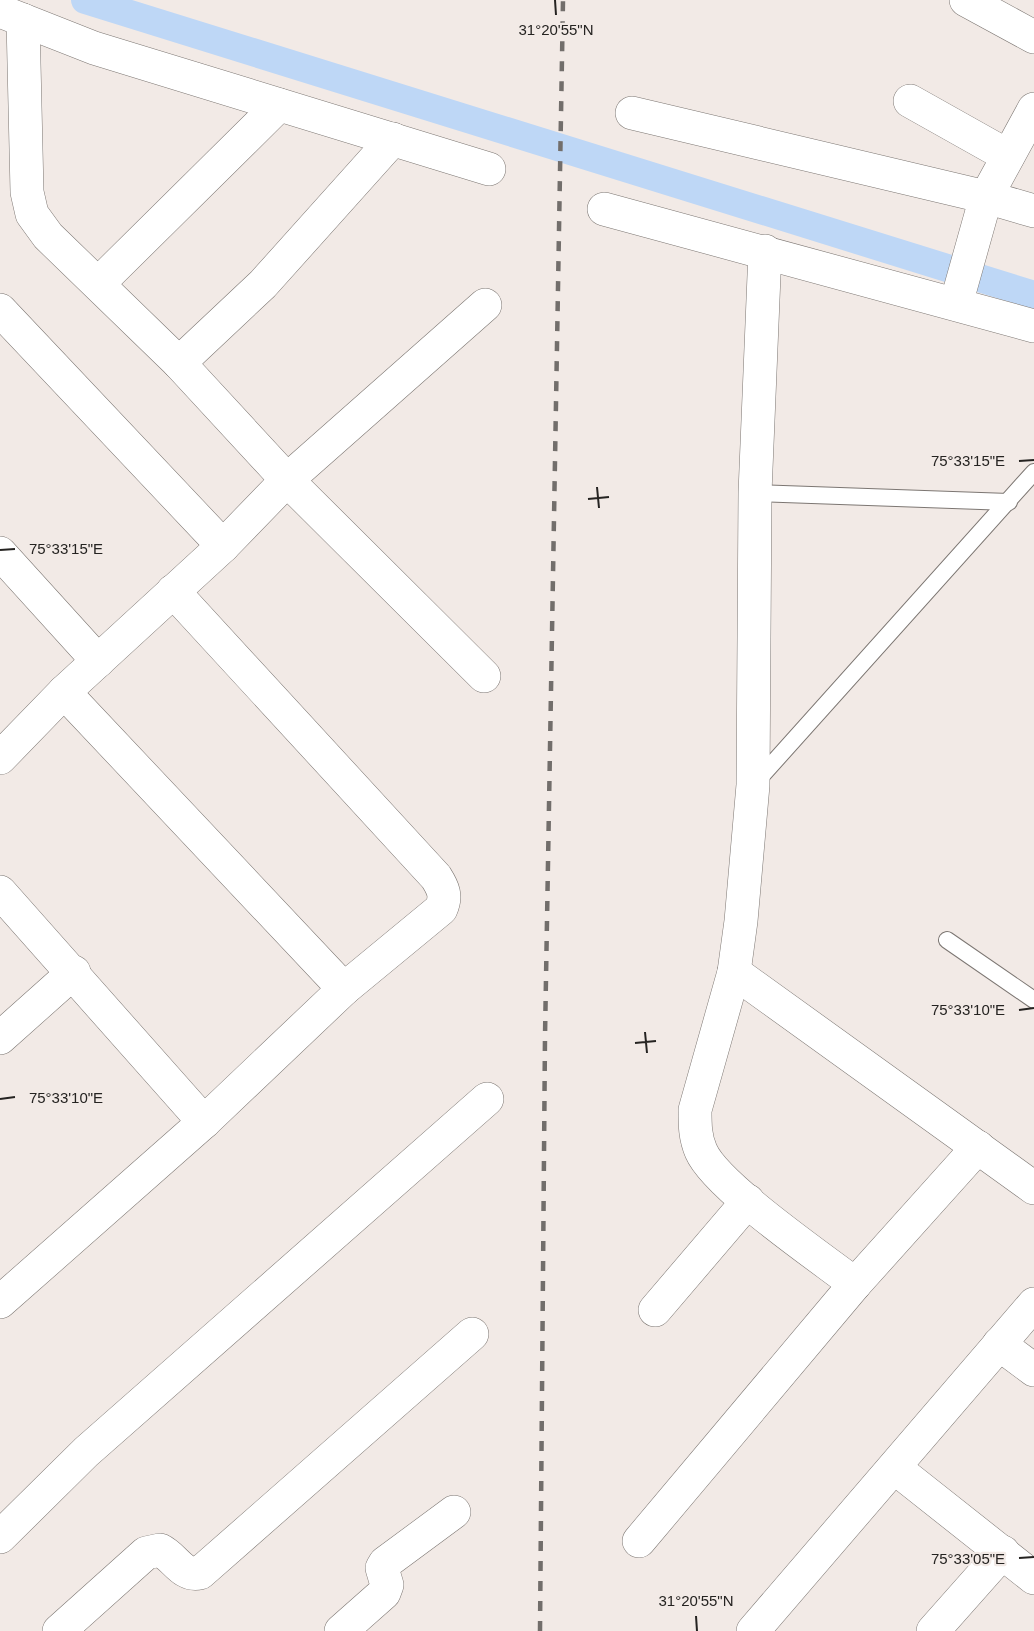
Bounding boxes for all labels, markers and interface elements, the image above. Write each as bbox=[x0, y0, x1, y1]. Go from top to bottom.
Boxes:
text: 31°20'55"N bbox=[518, 21, 594, 38]
text: 75°33'15"E bbox=[931, 452, 1005, 469]
text: 75°33'15"E bbox=[29, 540, 103, 557]
text: 75°33'10"E bbox=[931, 1001, 1005, 1018]
text: 75°33'10"E bbox=[29, 1089, 103, 1106]
text: 75°33'05"E bbox=[931, 1550, 1005, 1567]
text: 31°20'55"N bbox=[658, 1592, 734, 1609]

